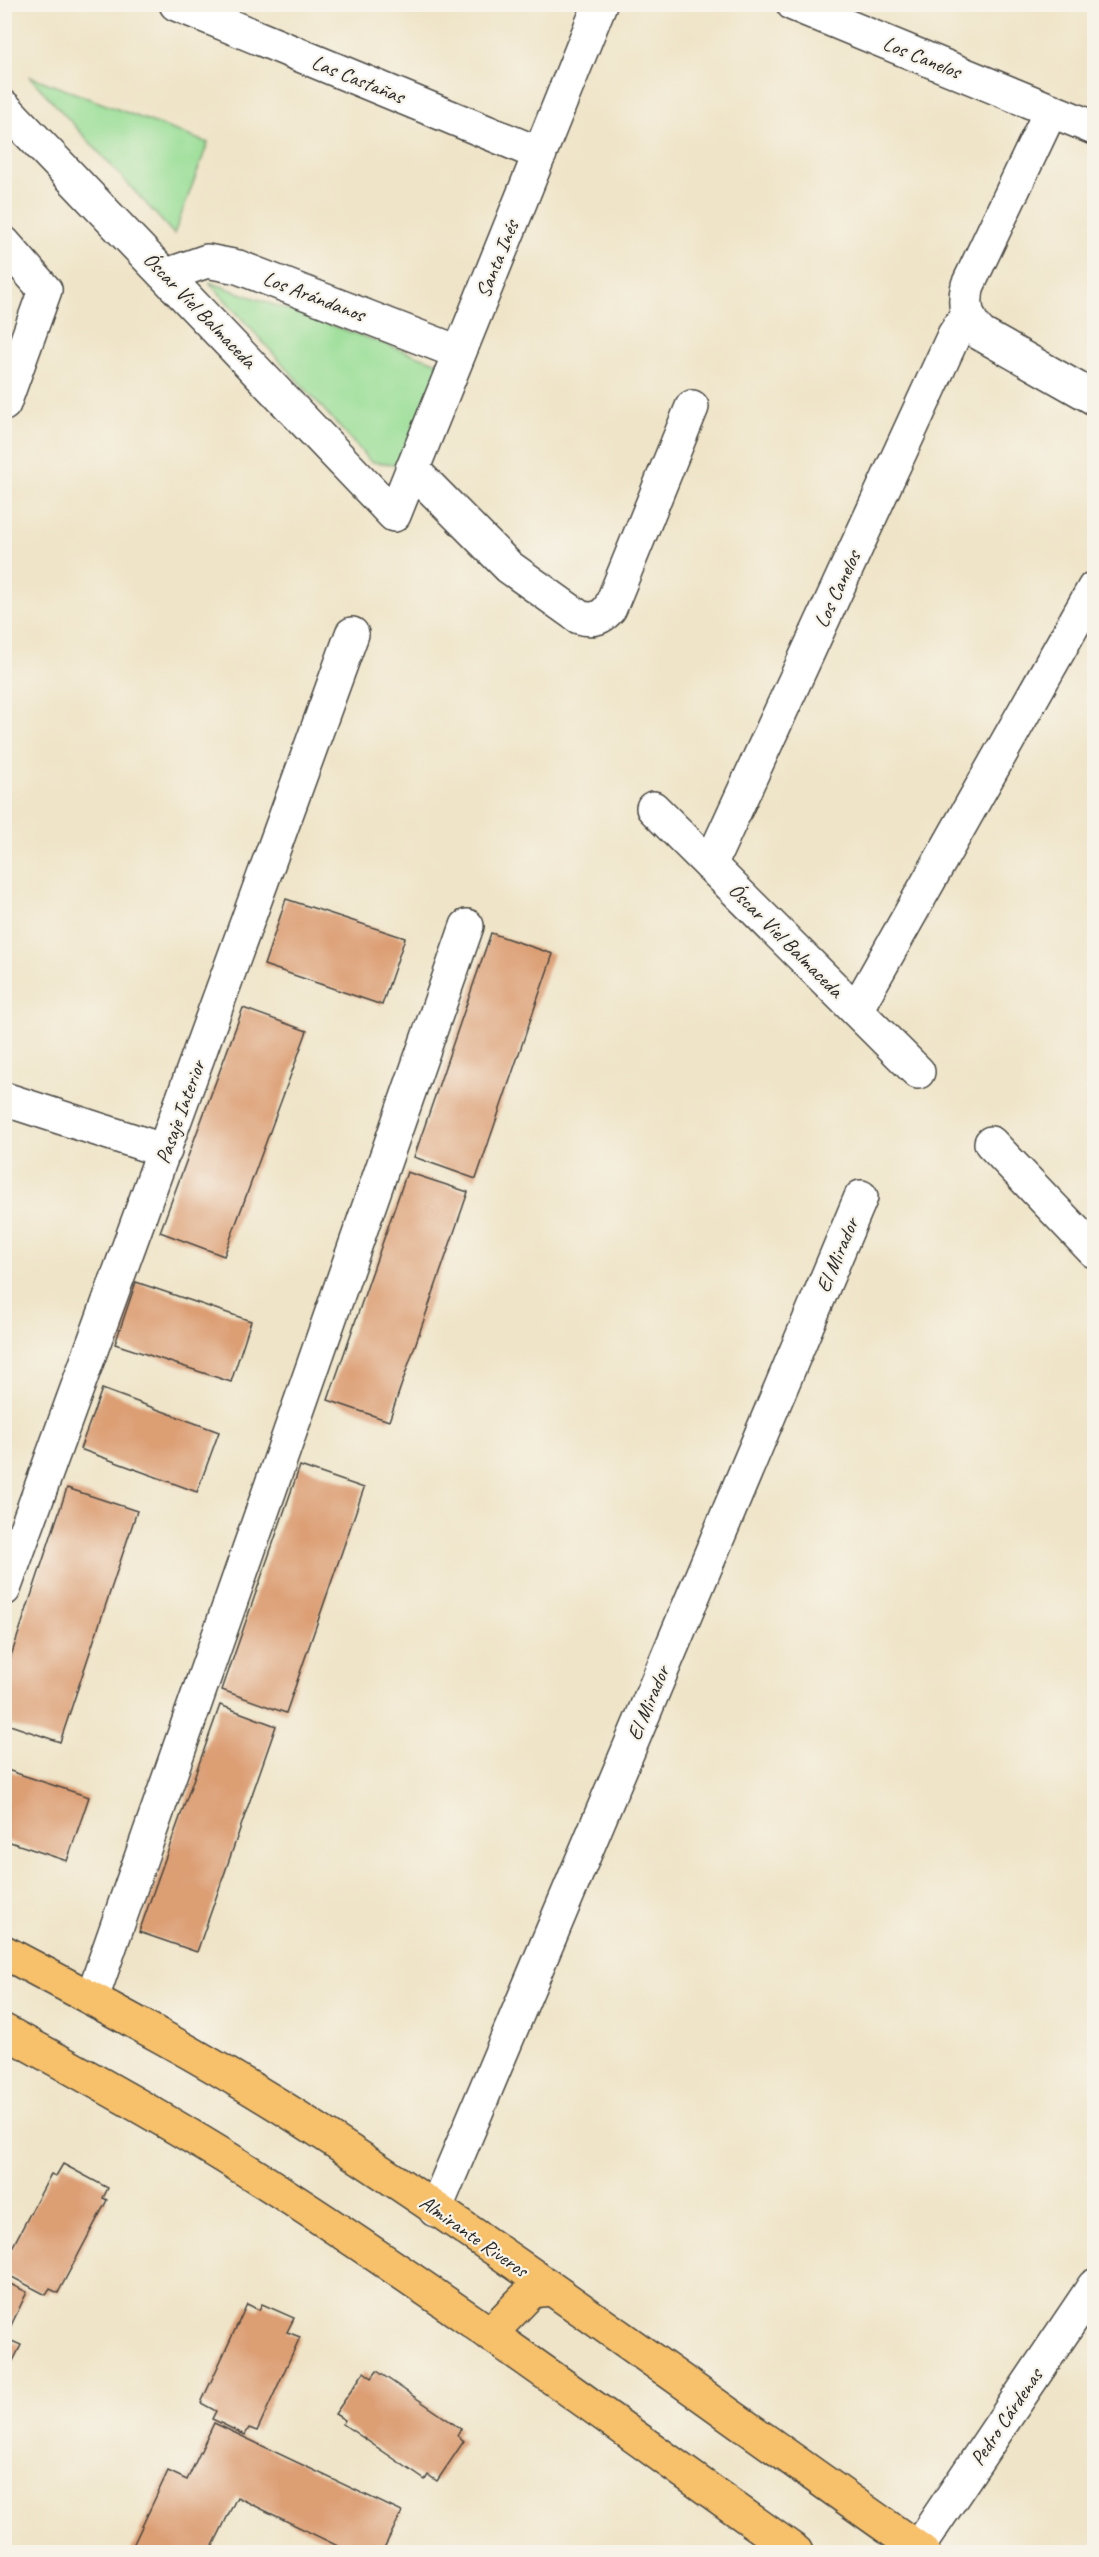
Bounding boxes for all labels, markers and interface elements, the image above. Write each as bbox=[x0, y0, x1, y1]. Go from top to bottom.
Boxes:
street label: Los Canelos bbox=[879, 30, 966, 85]
street label: Las Castañas bbox=[308, 49, 410, 110]
street label: Santa Inés bbox=[470, 215, 525, 301]
street label: Óscar Viel Balmaceda bbox=[138, 246, 263, 375]
street label: Los Arándanos bbox=[259, 265, 370, 328]
street label: Los Canelos bbox=[808, 545, 867, 631]
street label: Óscar Viel Balmaceda bbox=[723, 877, 850, 1004]
street label: Pasaje Interior bbox=[149, 1055, 211, 1167]
street label: El Mirador bbox=[810, 1212, 865, 1296]
street label: El Mirador bbox=[621, 1660, 676, 1744]
street label: Almirante Riveros bbox=[415, 2189, 535, 2284]
street label: Pedro Cárdenas bbox=[964, 2362, 1049, 2470]

